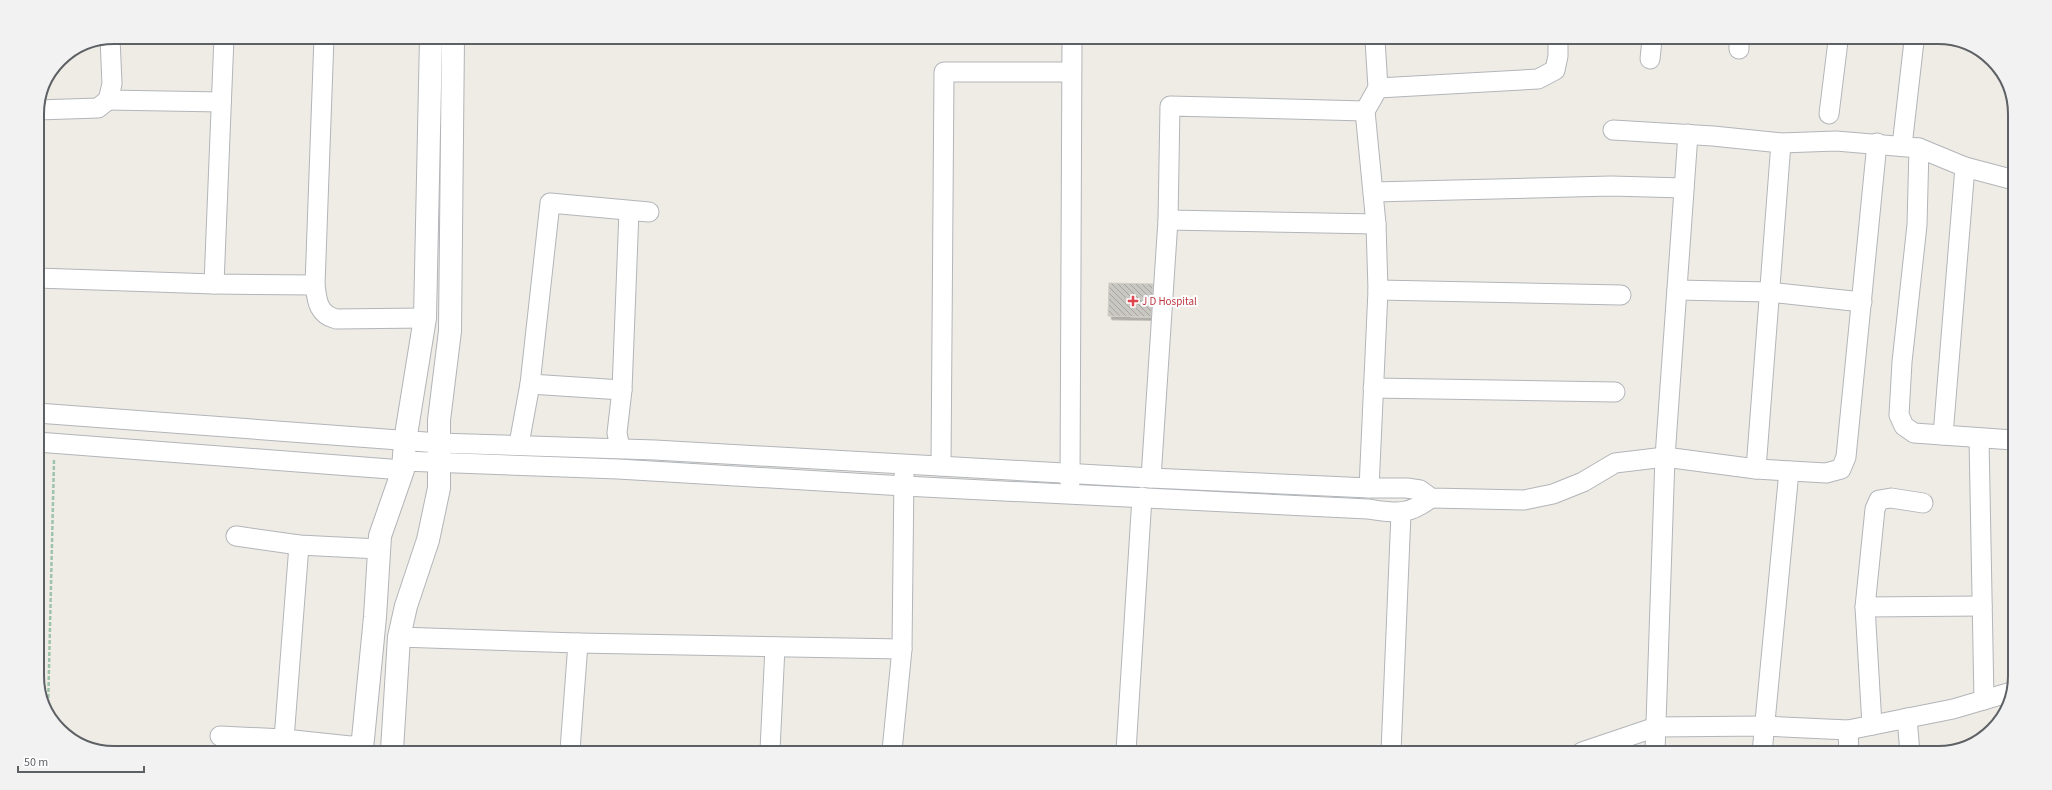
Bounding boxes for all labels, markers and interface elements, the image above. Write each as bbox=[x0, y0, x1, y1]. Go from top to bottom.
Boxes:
place label: J D Hospital bbox=[1142, 294, 1197, 309]
marker: J D Hospital bbox=[1127, 295, 1139, 307]
scale bar bbox=[18, 748, 144, 774]
text: 50 m bbox=[24, 754, 48, 771]

